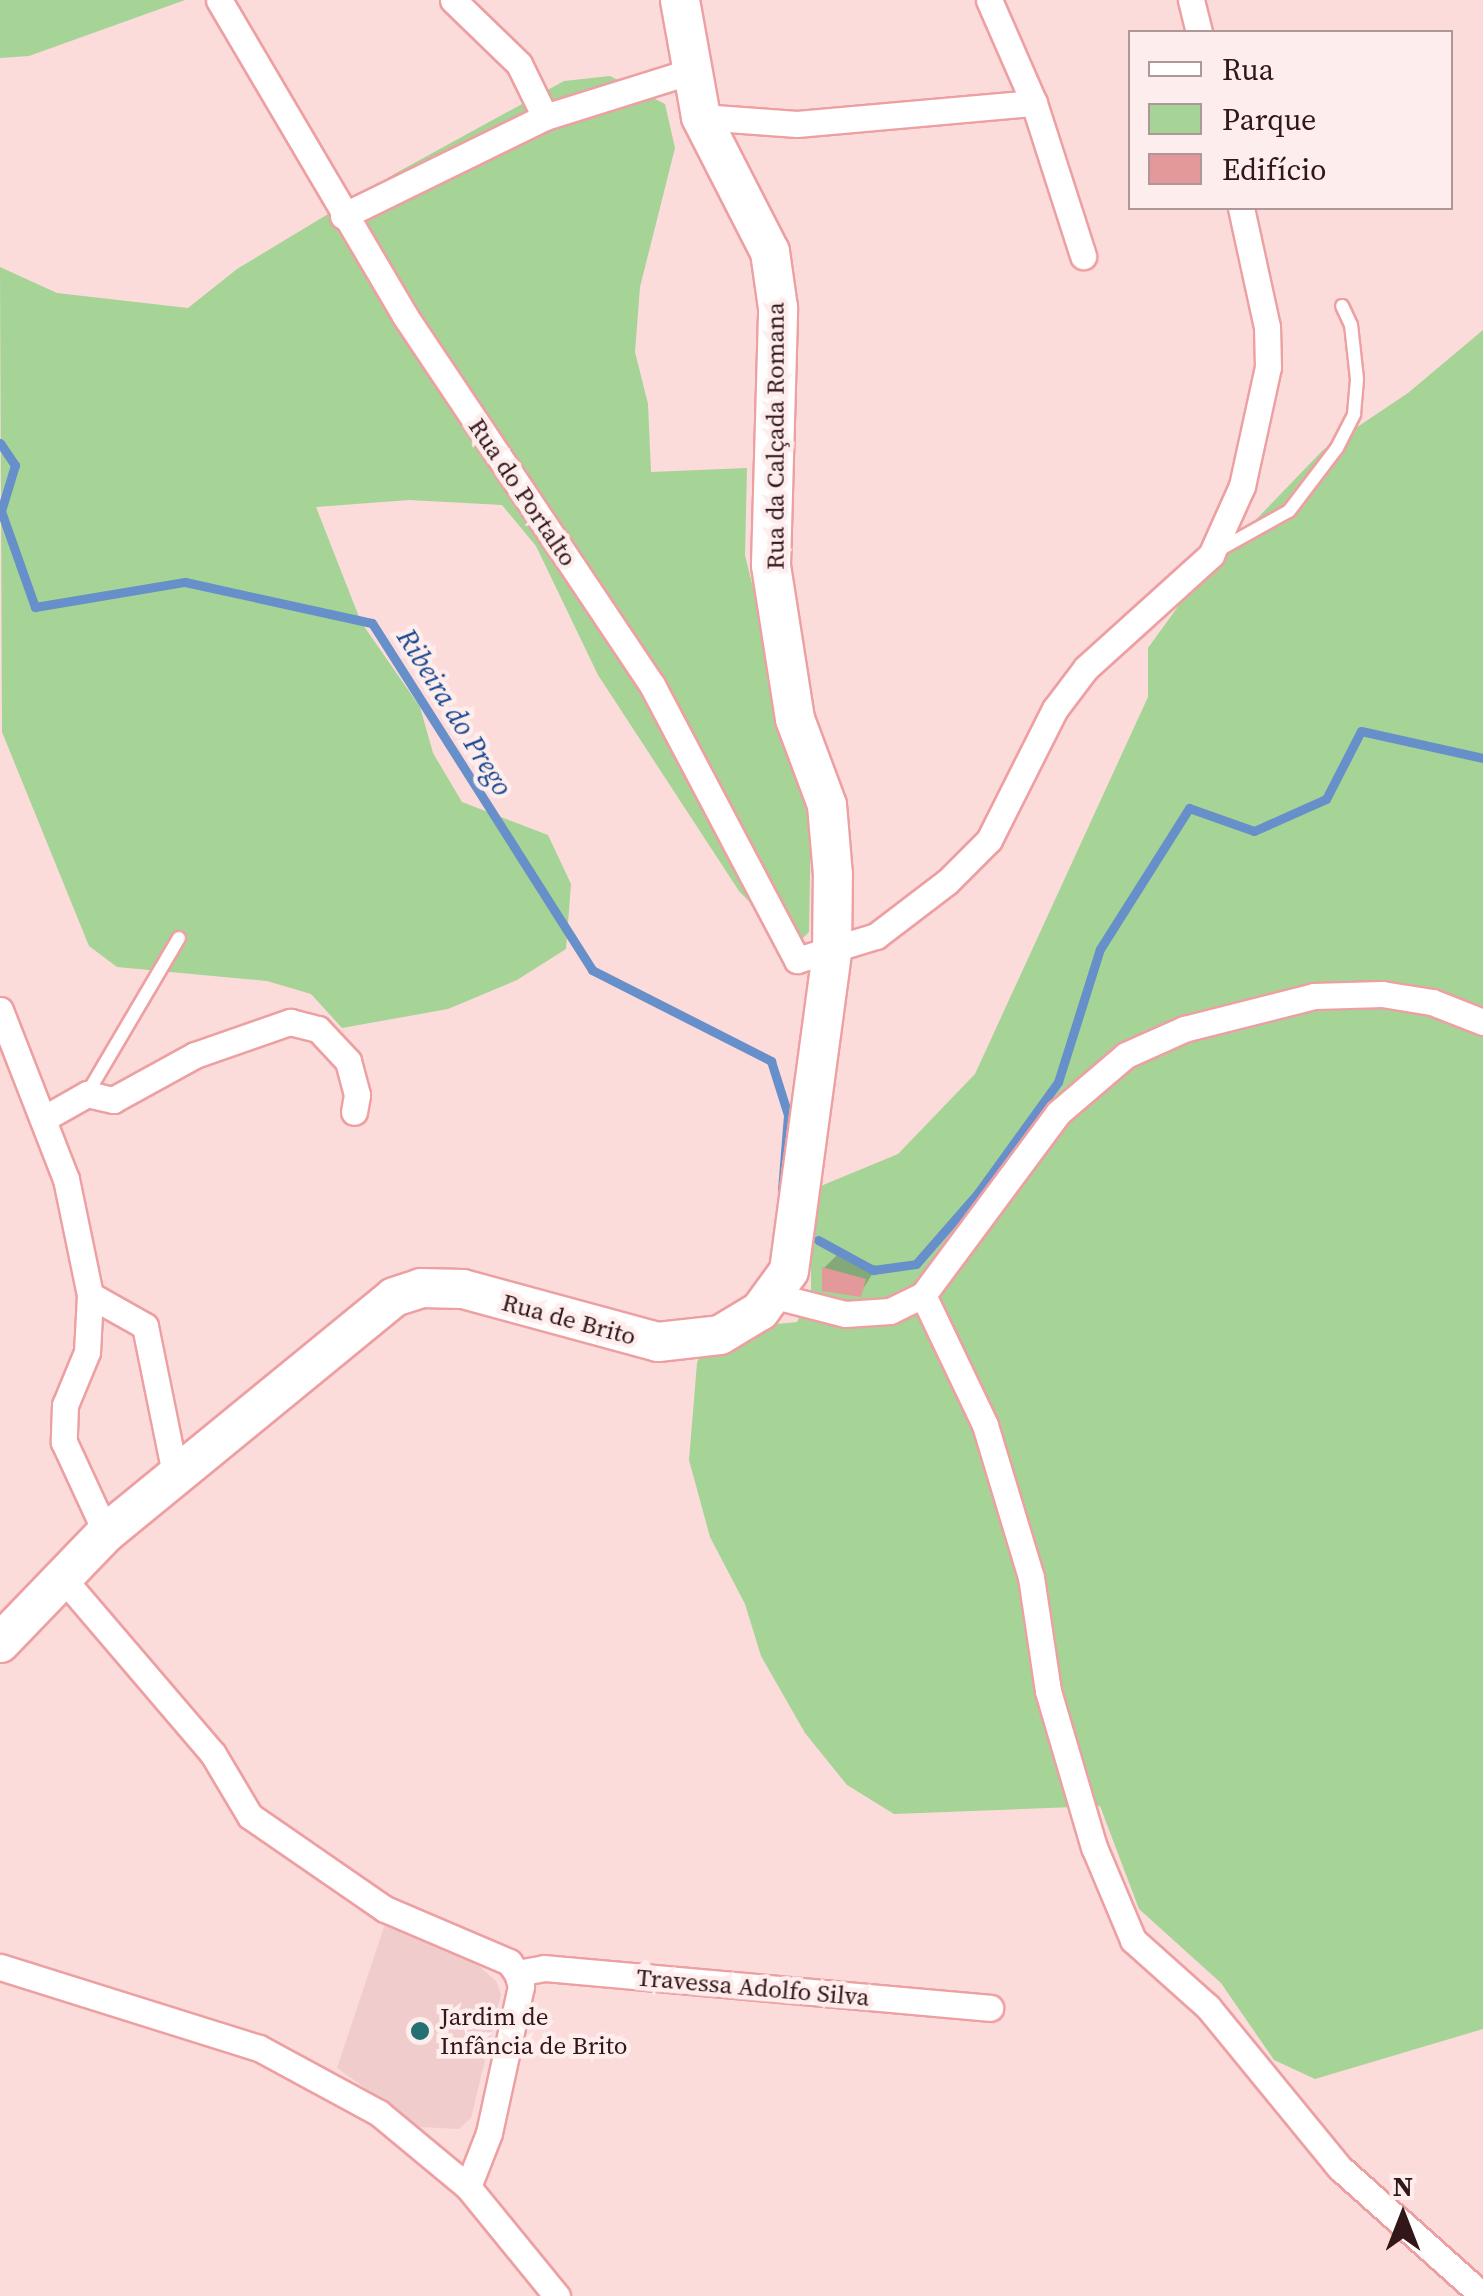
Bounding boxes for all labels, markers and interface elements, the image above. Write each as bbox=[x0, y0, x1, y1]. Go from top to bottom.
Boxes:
legend bbox=[1128, 30, 1453, 210]
text: Rua bbox=[1222, 49, 1274, 90]
text: Parque bbox=[1222, 99, 1316, 140]
text: Edifício bbox=[1222, 149, 1327, 190]
street label: Rua da Calçada Romana bbox=[760, 302, 790, 570]
street label: Rua do Portalto bbox=[462, 412, 584, 572]
water label: Ribeira do Prego bbox=[390, 622, 520, 802]
street label: Rua de Brito bbox=[499, 1287, 639, 1351]
street label: Travessa Adolfo Silva bbox=[635, 1962, 871, 2012]
place label: Jardim de Infância de Brito bbox=[440, 2002, 628, 2061]
marker: Jardim de Infância de Brito bbox=[409, 2020, 431, 2042]
north arrow bbox=[1353, 2166, 1453, 2266]
text: N bbox=[1393, 2167, 1413, 2205]

